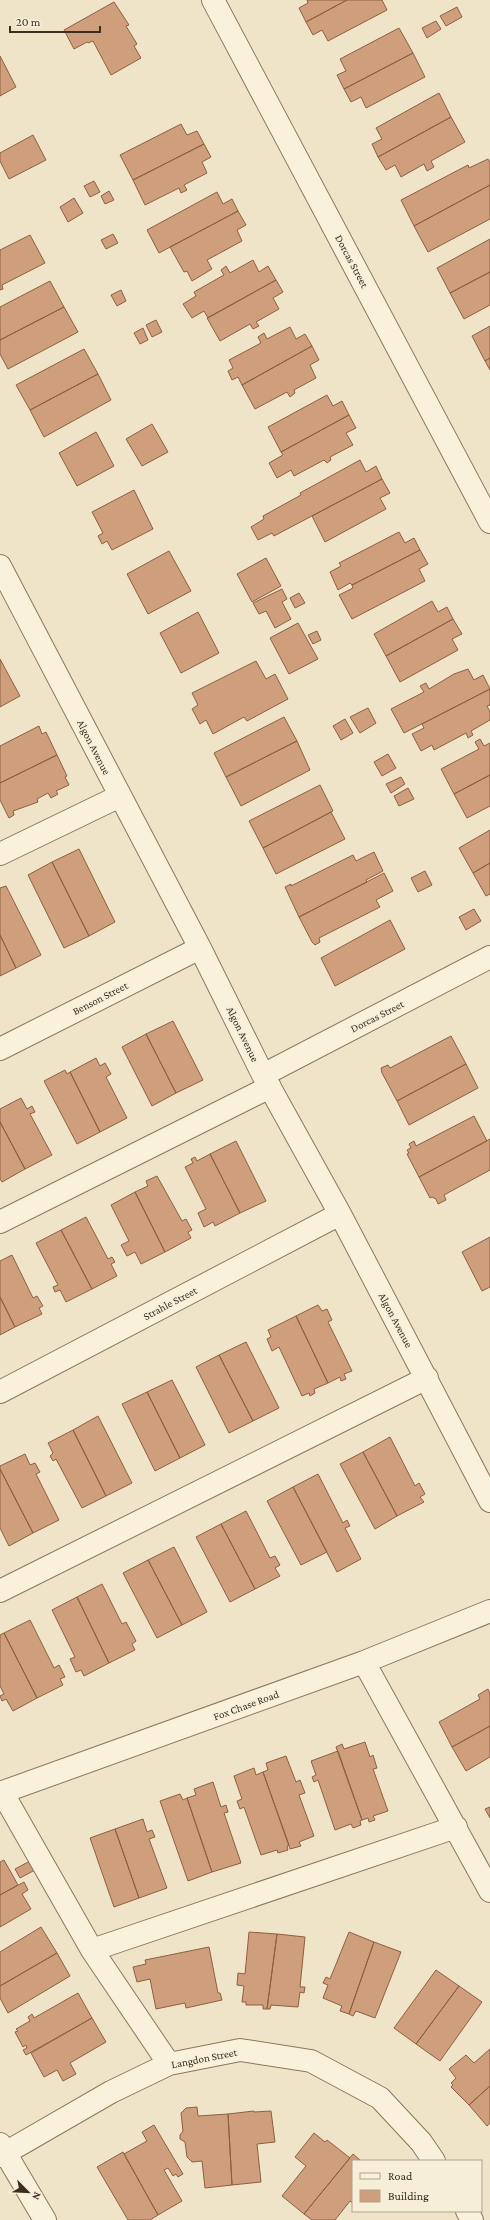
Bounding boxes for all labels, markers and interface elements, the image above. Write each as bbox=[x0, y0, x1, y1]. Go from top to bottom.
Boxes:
scale bar bbox=[10, 8, 100, 34]
text: 20 m bbox=[16, 15, 41, 29]
street label: Dorcas Street bbox=[333, 232, 371, 290]
street label: Algon Avenue bbox=[74, 717, 113, 777]
street label: Benson Street bbox=[70, 979, 130, 1017]
street label: Dorcas Street bbox=[348, 997, 406, 1035]
street label: Algon Avenue bbox=[224, 1004, 262, 1064]
street label: Strahle Street bbox=[141, 1284, 199, 1322]
street label: Algon Avenue bbox=[376, 1291, 416, 1350]
street label: Fox Chase Road bbox=[212, 1688, 281, 1722]
street label: Langdon Street bbox=[170, 2046, 238, 2071]
legend bbox=[352, 2160, 482, 2212]
text: Road bbox=[388, 2169, 413, 2183]
north arrow bbox=[8, 2172, 48, 2212]
text: Building bbox=[388, 2189, 429, 2203]
text: N bbox=[30, 2190, 44, 2202]

